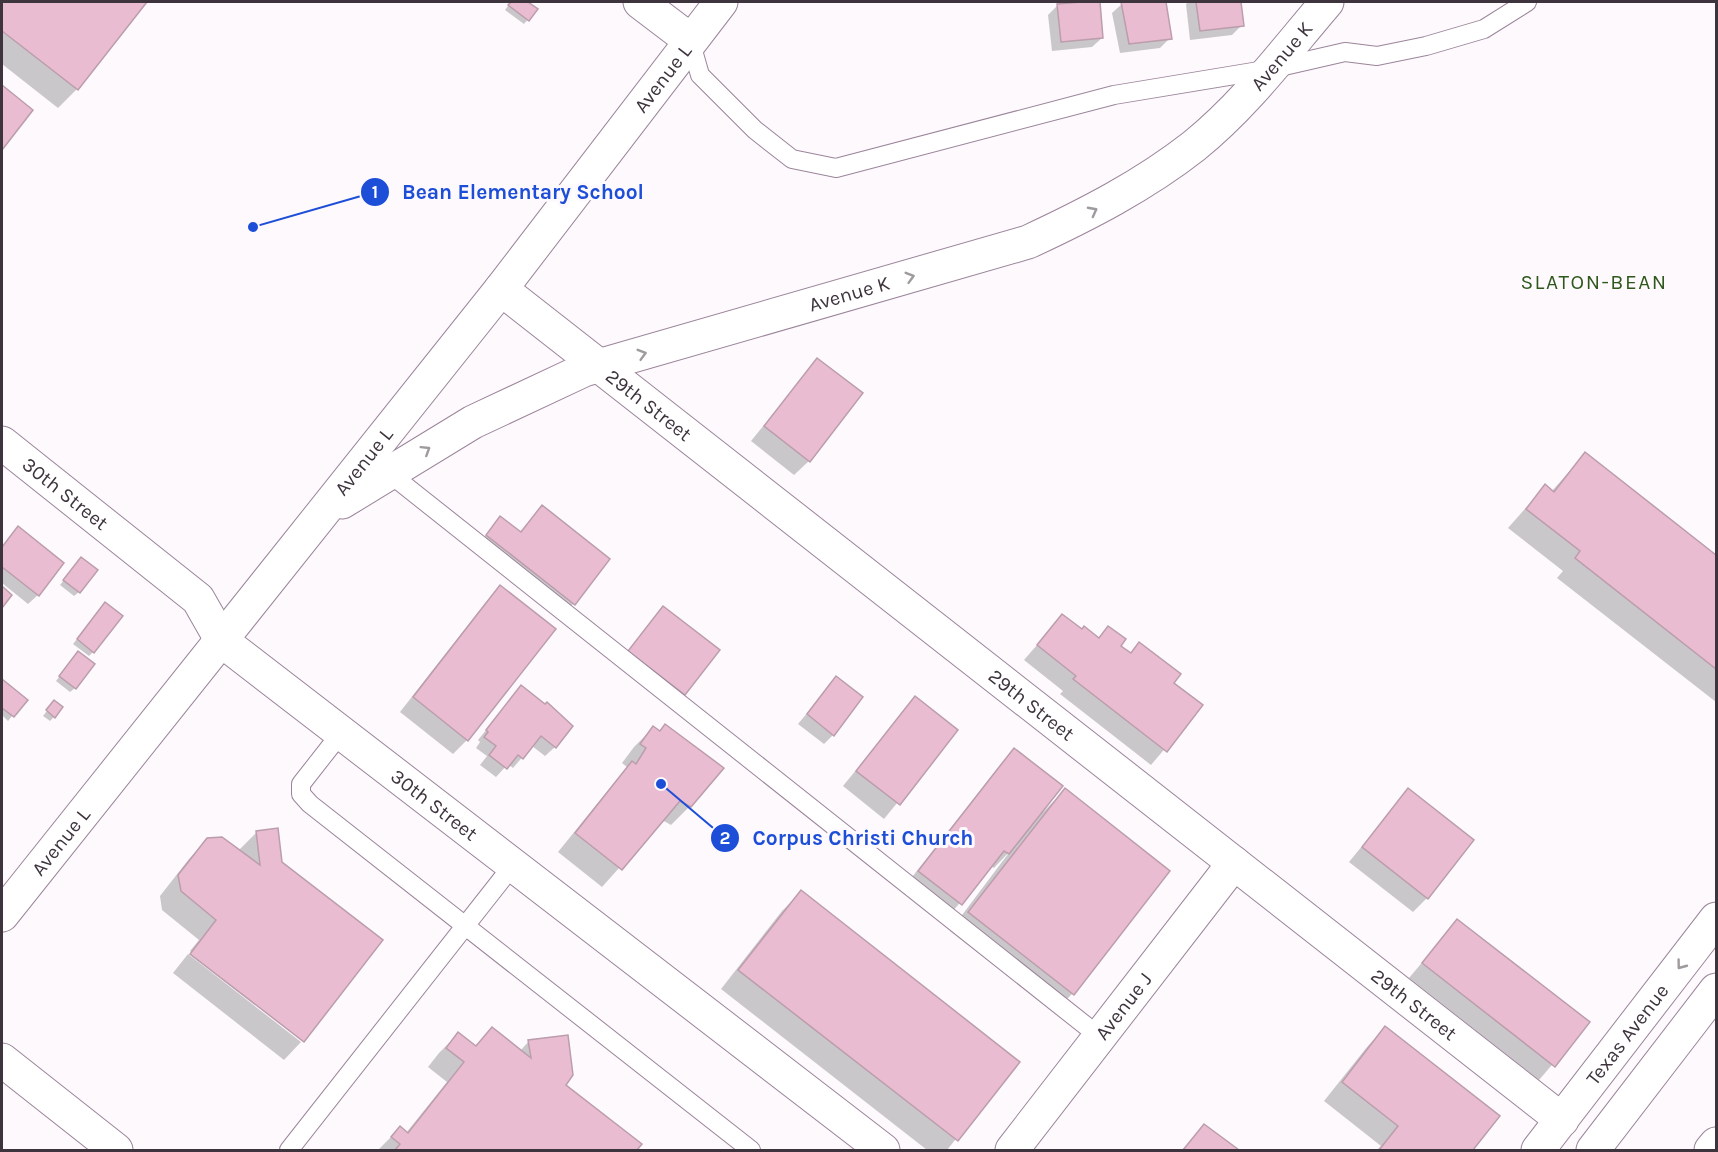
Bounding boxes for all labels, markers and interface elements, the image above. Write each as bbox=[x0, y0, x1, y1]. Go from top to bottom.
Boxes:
street label: Avenue K bbox=[1246, 17, 1317, 96]
street label: Avenue L bbox=[629, 39, 697, 117]
callout: Bean Elementary School bbox=[360, 172, 656, 211]
text: Bean Elementary School bbox=[402, 180, 644, 204]
text: 1 bbox=[372, 181, 378, 203]
one-way arrow bbox=[1087, 207, 1097, 218]
district label: SLATON-BEAN bbox=[1520, 270, 1668, 294]
street label: Avenue K bbox=[806, 272, 892, 317]
one-way arrow bbox=[904, 272, 915, 284]
one-way arrow bbox=[637, 348, 647, 361]
street label: 29th Street bbox=[601, 365, 697, 446]
street label: Avenue L bbox=[330, 423, 398, 500]
one-way arrow bbox=[420, 446, 430, 458]
street label: 30th Street bbox=[18, 453, 113, 535]
street label: 29th Street bbox=[984, 664, 1079, 746]
street label: 30th Street bbox=[386, 764, 482, 846]
street label: Avenue L bbox=[27, 803, 95, 880]
callout: Corpus Christi Church bbox=[710, 818, 985, 857]
text: Corpus Christi Church bbox=[753, 826, 973, 850]
text: 2 bbox=[720, 827, 730, 849]
one-way arrow bbox=[1677, 958, 1688, 969]
street label: 29th Street bbox=[1366, 964, 1462, 1046]
street label: Avenue J bbox=[1091, 968, 1157, 1045]
street label: Texas Avenue bbox=[1581, 980, 1674, 1090]

